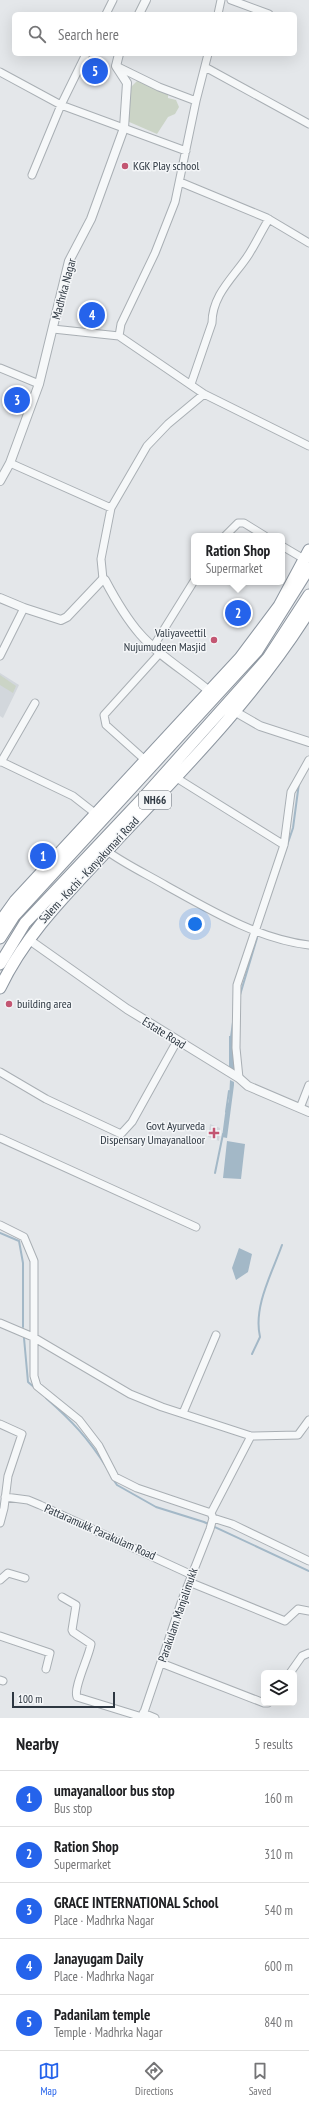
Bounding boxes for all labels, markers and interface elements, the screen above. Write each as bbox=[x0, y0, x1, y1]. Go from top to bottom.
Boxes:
search box bbox=[12, 12, 297, 56]
icon: search bbox=[26, 23, 48, 45]
text: Search here bbox=[58, 25, 119, 44]
pin: 5 bbox=[82, 56, 108, 86]
place label: KGK Play school bbox=[133, 158, 199, 173]
marker: KGK Play school bbox=[120, 161, 130, 171]
street label: Madhrka Nagar bbox=[48, 256, 79, 321]
pin: 4 bbox=[79, 300, 105, 330]
pin: 3 bbox=[4, 385, 30, 415]
popup bbox=[191, 533, 285, 585]
text: Ration Shop bbox=[206, 541, 270, 560]
text: Supermarket bbox=[206, 560, 263, 577]
pin: 2 bbox=[225, 598, 251, 628]
place label: Valiyaveettil Nujumudeen Masjid bbox=[124, 625, 206, 654]
marker: Valiyaveettil Nujumudeen Masjid bbox=[209, 635, 219, 645]
road number: NH66 bbox=[139, 791, 171, 809]
street label: Salem - Kochi - Kanyakumari Road bbox=[35, 813, 142, 926]
pin: 1 bbox=[30, 841, 56, 871]
your location bbox=[185, 914, 205, 934]
place label: building area bbox=[17, 996, 72, 1011]
marker: building area bbox=[4, 999, 14, 1009]
street label: Estate Road bbox=[140, 1013, 189, 1052]
place label: Govt Ayurveda Dispensary Umayanalloor bbox=[100, 1118, 206, 1147]
marker: Govt Ayurveda Dispensary Umayanalloor bbox=[208, 1127, 220, 1139]
street label: Pattaramukk Parakulam Road bbox=[42, 1500, 158, 1563]
street label: Parakulam Manjalimukk bbox=[154, 1565, 201, 1664]
map controls bbox=[261, 1670, 297, 1706]
button: layers bbox=[261, 1670, 297, 1706]
scale bar bbox=[12, 1690, 115, 1709]
text: 100 m bbox=[18, 1692, 42, 1706]
text: Nearby bbox=[16, 1733, 59, 1755]
text: 5 results bbox=[254, 1736, 293, 1753]
text: umayanalloor bus stop bbox=[54, 1781, 175, 1800]
text: 1 bbox=[26, 1790, 32, 1807]
text: 160 m bbox=[264, 1790, 293, 1807]
text: Bus stop bbox=[54, 1800, 92, 1817]
text: Ration Shop bbox=[54, 1837, 119, 1856]
text: 2 bbox=[26, 1846, 32, 1863]
text: 310 m bbox=[264, 1846, 293, 1863]
text: Supermarket bbox=[54, 1856, 111, 1873]
text: GRACE INTERNATIONAL School bbox=[54, 1893, 218, 1912]
text: 3 bbox=[26, 1902, 32, 1919]
text: 540 m bbox=[264, 1902, 293, 1919]
text: Place · Madhrka Nagar bbox=[54, 1912, 154, 1929]
text: Janayugam Daily bbox=[54, 1949, 143, 1968]
text: 4 bbox=[26, 1958, 32, 1975]
text: 600 m bbox=[264, 1958, 293, 1975]
text: Place · Madhrka Nagar bbox=[54, 1968, 154, 1985]
text: Padanilam temple bbox=[54, 2005, 150, 2024]
text: 5 bbox=[26, 2014, 32, 2031]
text: 840 m bbox=[264, 2014, 293, 2031]
text: Temple · Madhrka Nagar bbox=[54, 2024, 163, 2041]
tab: Map bbox=[38, 2060, 60, 2098]
tab: Directions bbox=[135, 2060, 173, 2098]
tab: Saved bbox=[249, 2060, 271, 2098]

